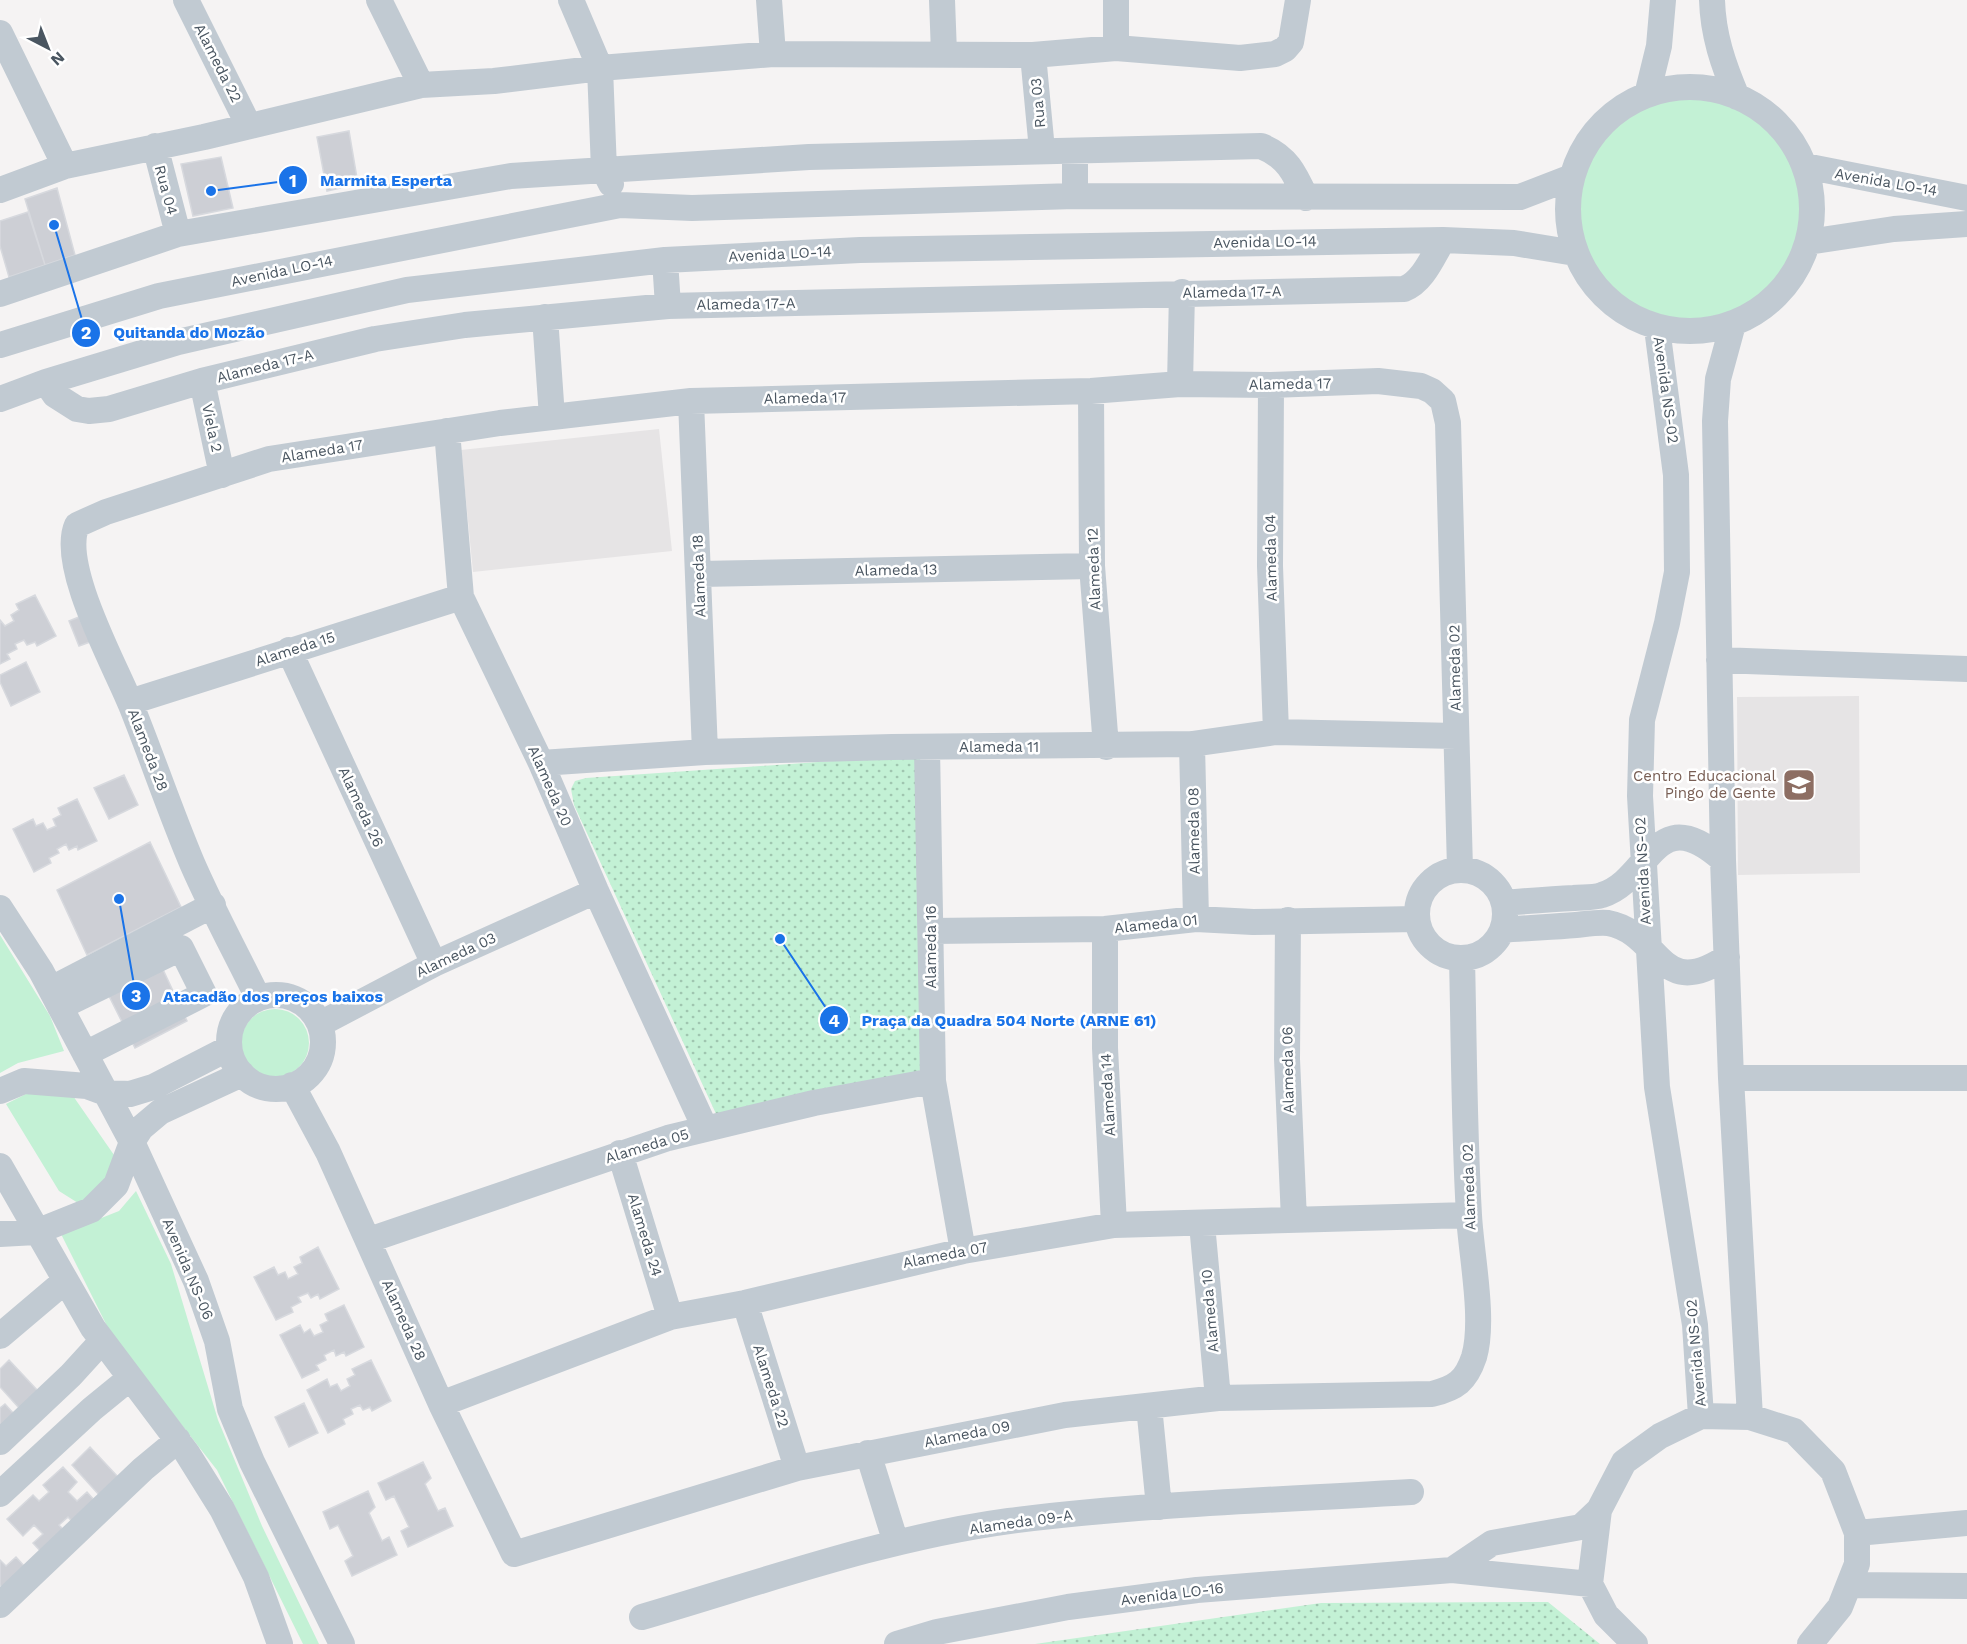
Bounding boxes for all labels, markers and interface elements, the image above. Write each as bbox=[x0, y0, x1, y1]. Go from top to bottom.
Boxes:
north arrow bbox=[18, 18, 78, 78]
street label: Alameda 22 bbox=[190, 21, 246, 105]
text: N bbox=[47, 48, 68, 70]
street label: Rua 03 bbox=[1027, 77, 1049, 129]
street label: Rua 04 bbox=[151, 163, 181, 217]
callout: Marmita Esperta bbox=[278, 163, 465, 197]
street label: Avenida LO-14 bbox=[1833, 164, 1939, 200]
text: 1 bbox=[289, 170, 297, 191]
text: Marmita Esperta bbox=[320, 171, 453, 190]
street label: Avenida LO-14 bbox=[1213, 232, 1317, 252]
street label: Avenida LO-14 bbox=[728, 242, 832, 266]
street label: Avenida LO-14 bbox=[229, 251, 335, 291]
street label: Alameda 17-A bbox=[1182, 282, 1282, 302]
street label: Alameda 17-A bbox=[696, 294, 796, 314]
callout: Quitanda do Mozão bbox=[71, 316, 277, 350]
text: 2 bbox=[81, 322, 91, 343]
text: Quitanda do Mozão bbox=[113, 323, 265, 342]
street label: Avenida NS-02 bbox=[1650, 335, 1682, 445]
street label: Alameda 17-A bbox=[215, 345, 315, 387]
street label: Alameda 17 bbox=[1249, 374, 1331, 394]
street label: Alameda 17 bbox=[764, 388, 846, 408]
street label: Viela 2 bbox=[198, 402, 226, 454]
street label: Alameda 17 bbox=[280, 436, 364, 466]
street label: Alameda 04 bbox=[1261, 514, 1281, 602]
street label: Alameda 12 bbox=[1084, 527, 1104, 611]
street label: Alameda 18 bbox=[689, 534, 709, 618]
street label: Alameda 13 bbox=[854, 560, 938, 580]
street label: Alameda 02 bbox=[1445, 625, 1465, 711]
street label: Alameda 15 bbox=[253, 628, 337, 670]
street label: Alameda 28 bbox=[124, 706, 172, 794]
street label: Alameda 11 bbox=[959, 738, 1039, 756]
street label: Alameda 20 bbox=[524, 743, 576, 829]
street label: Alameda 26 bbox=[335, 764, 387, 850]
place label: Centro Educacional Pingo de Gente bbox=[1633, 767, 1776, 802]
school or university icon: Centro Educacional Pingo de Gente bbox=[1781, 767, 1817, 803]
street label: Alameda 08 bbox=[1184, 787, 1204, 875]
street label: Avenida NS-02 bbox=[1631, 817, 1655, 925]
street label: Alameda 16 bbox=[922, 905, 940, 989]
street label: Alameda 01 bbox=[1113, 911, 1199, 937]
street label: Alameda 03 bbox=[413, 929, 499, 981]
callout: Atacadão dos preços baixos bbox=[121, 979, 395, 1013]
text: 3 bbox=[131, 985, 141, 1006]
text: Atacadão dos preços baixos bbox=[163, 987, 383, 1006]
callout: Praça da Quadra 504 Norte (ARNE 61) bbox=[819, 1003, 1169, 1037]
text: 4 bbox=[828, 1010, 840, 1031]
text: Praça da Quadra 504 Norte (ARNE 61) bbox=[861, 1011, 1157, 1030]
street label: Alameda 06 bbox=[1278, 1026, 1298, 1114]
street label: Alameda 14 bbox=[1097, 1053, 1119, 1137]
street label: Alameda 05 bbox=[603, 1125, 691, 1167]
street label: Alameda 02 bbox=[1458, 1143, 1480, 1231]
street label: Alameda 24 bbox=[624, 1191, 666, 1279]
street label: Avenida NS-06 bbox=[159, 1216, 217, 1322]
street label: Alameda 07 bbox=[901, 1238, 989, 1272]
street label: Alameda 10 bbox=[1197, 1269, 1223, 1353]
street label: Alameda 28 bbox=[378, 1277, 430, 1363]
street label: Avenida NS-02 bbox=[1682, 1298, 1710, 1408]
street label: Alameda 22 bbox=[749, 1342, 793, 1430]
street label: Alameda 09 bbox=[922, 1417, 1012, 1451]
street label: Alameda 09-A bbox=[968, 1506, 1074, 1538]
street label: Avenida LO-16 bbox=[1119, 1579, 1225, 1609]

